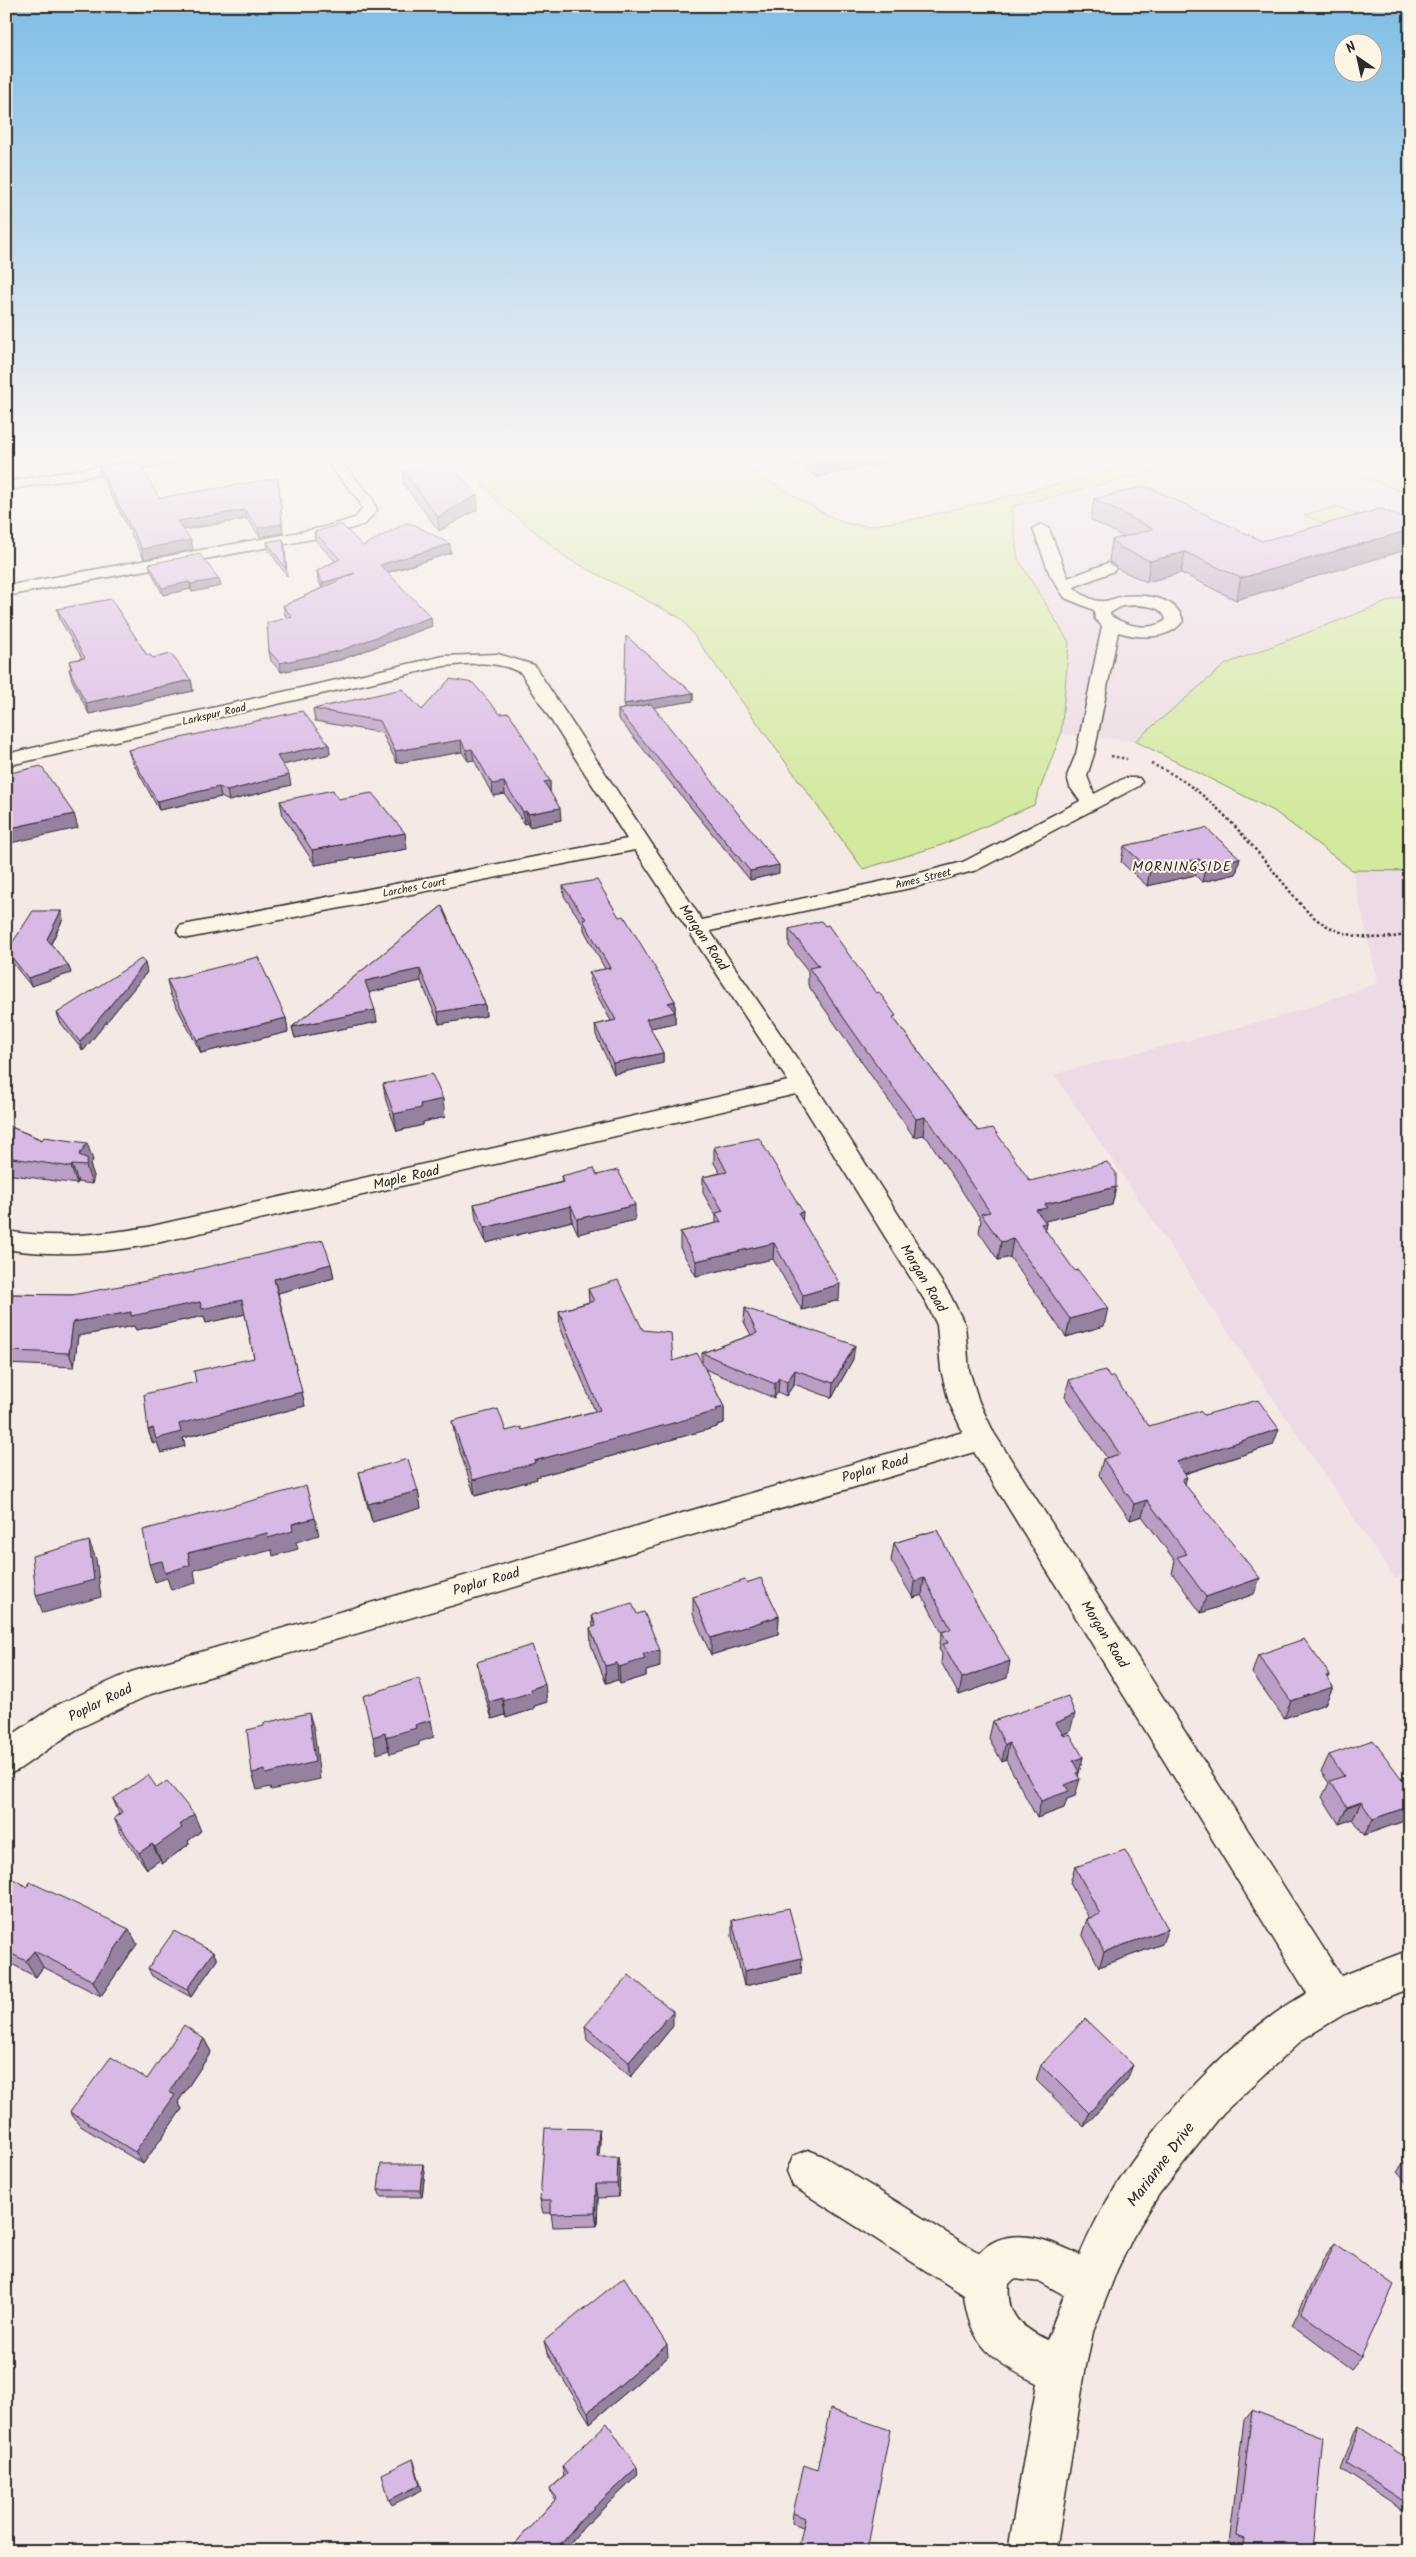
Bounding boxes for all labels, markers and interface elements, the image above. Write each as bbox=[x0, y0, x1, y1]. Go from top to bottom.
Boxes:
north arrow bbox=[1334, 32, 1384, 82]
text: N bbox=[1341, 36, 1361, 60]
street label: Larkspur Road bbox=[180, 699, 249, 731]
district label: MORNINGSIDE bbox=[1132, 856, 1232, 878]
street label: Ames Street bbox=[893, 863, 954, 895]
street label: Larches Court bbox=[381, 873, 448, 903]
street label: Morgan Road bbox=[673, 900, 734, 976]
street label: Maple Road bbox=[371, 1159, 443, 1196]
street label: Morgan Road bbox=[894, 1240, 953, 1318]
street label: Poplar Road bbox=[839, 1449, 912, 1489]
street label: Poplar Road bbox=[450, 1562, 523, 1602]
street label: Morgan Road bbox=[1075, 1596, 1134, 1674]
street label: Poplar Road bbox=[65, 1677, 137, 1728]
street label: Marianne Drive bbox=[1121, 2117, 1202, 2213]

